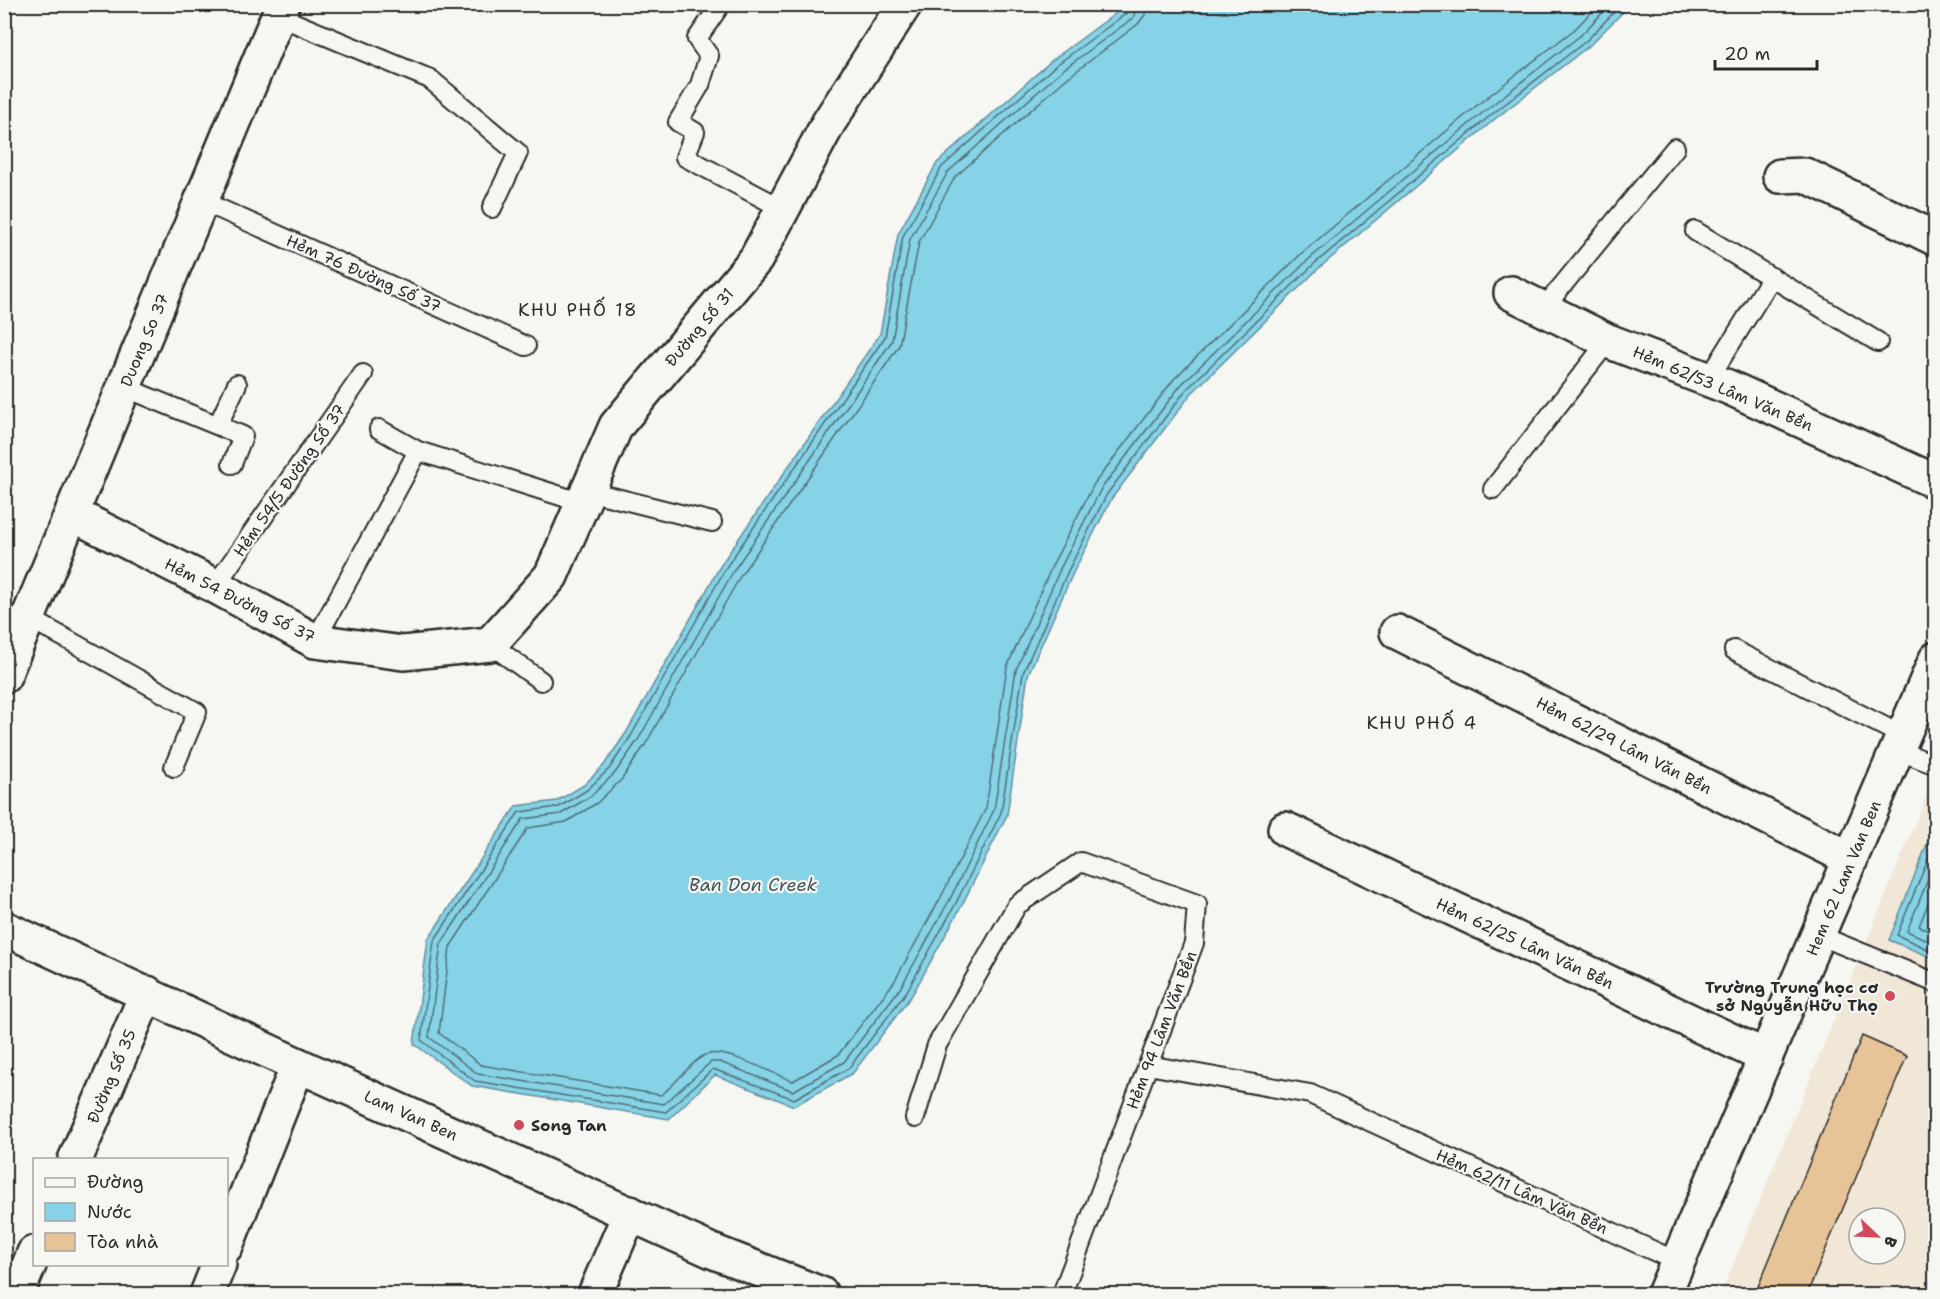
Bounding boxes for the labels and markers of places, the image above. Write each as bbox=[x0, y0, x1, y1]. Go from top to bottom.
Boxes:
place label: Trường Trung học cơ sở Nguyễn Hữu Thọ bbox=[1705, 977, 1878, 1016]
marker: Trường Trung học cơ sở Nguyễn Hữu Thọ bbox=[1883, 989, 1897, 1003]
place label: Song Tan bbox=[531, 1115, 607, 1136]
marker: Song Tan bbox=[512, 1118, 526, 1132]

